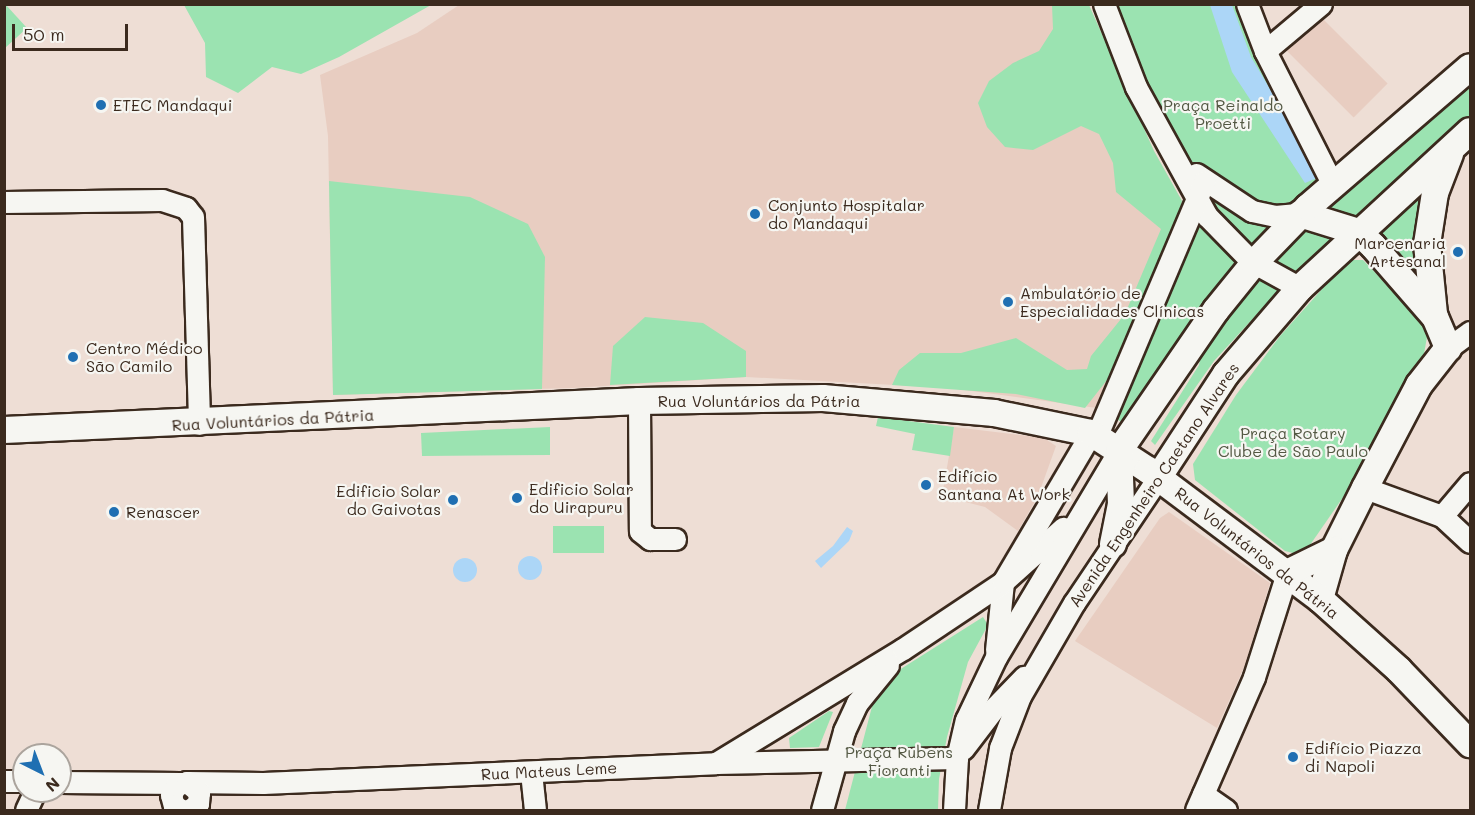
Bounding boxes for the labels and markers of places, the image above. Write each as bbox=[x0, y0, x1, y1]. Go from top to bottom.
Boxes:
place label: ETEC Mandaqui bbox=[113, 95, 232, 115]
marker: ETEC Mandaqui bbox=[94, 98, 108, 112]
place label: Conjunto Hospitalar do Mandaqui bbox=[768, 195, 925, 233]
marker: Conjunto Hospitalar do Mandaqui bbox=[746, 205, 764, 223]
place label: Marcenaria Artesanal bbox=[1354, 233, 1446, 271]
marker: Marcenaria Artesanal bbox=[1451, 245, 1465, 259]
place label: Ambulatório de Especialidades Clínicas bbox=[1020, 283, 1204, 321]
marker: Ambulatório de Especialidades Clínicas bbox=[1001, 295, 1015, 309]
place label: Centro Médico São Camilo bbox=[86, 338, 202, 376]
marker: Centro Médico São Camilo bbox=[64, 348, 82, 366]
place label: Edifício Santana At Work bbox=[938, 466, 1070, 504]
marker: Edifício Santana At Work bbox=[919, 478, 933, 492]
place label: Edificio Solar do Uirapuru bbox=[529, 479, 634, 517]
place label: Edificio Solar do Gaivotas bbox=[336, 481, 441, 519]
marker: Edificio Solar do Uirapuru bbox=[510, 491, 524, 505]
marker: Edificio Solar do Gaivotas bbox=[446, 493, 460, 507]
place label: Renascer bbox=[126, 502, 200, 522]
marker: Renascer bbox=[107, 505, 121, 519]
place label: Edifício Piazza di Napoli bbox=[1305, 738, 1422, 776]
marker: Edifício Piazza di Napoli bbox=[1286, 750, 1300, 764]

